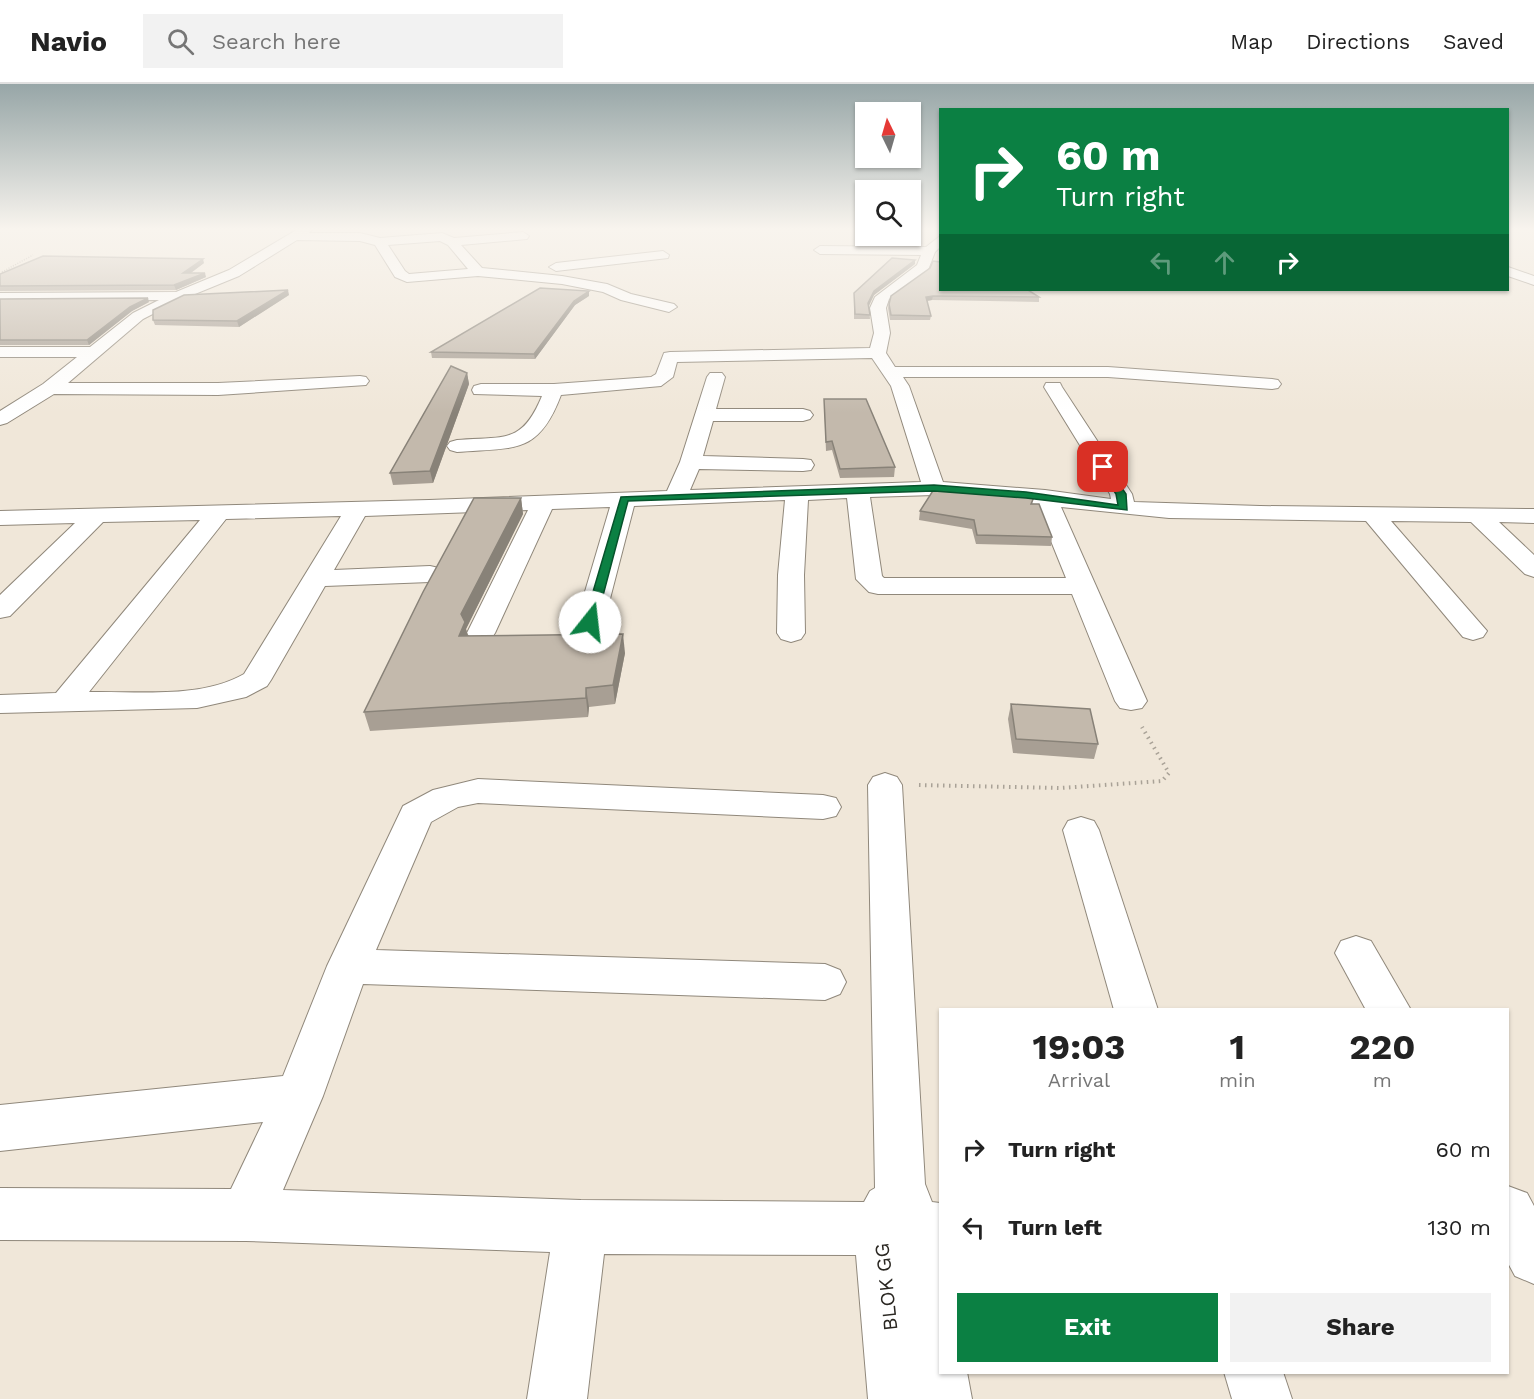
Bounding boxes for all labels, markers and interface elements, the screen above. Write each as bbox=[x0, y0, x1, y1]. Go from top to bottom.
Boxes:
search box bbox=[143, 14, 563, 68]
text: Navio bbox=[30, 25, 107, 58]
icon: search bbox=[164, 25, 197, 58]
text: Search here bbox=[212, 29, 341, 54]
text: Map bbox=[1230, 29, 1273, 54]
text: Directions bbox=[1306, 29, 1410, 54]
text: Saved bbox=[1443, 29, 1504, 54]
north arrow bbox=[855, 102, 921, 168]
map controls bbox=[855, 102, 921, 246]
text: 60 m bbox=[1056, 131, 1160, 180]
icon: right bbox=[957, 132, 1035, 210]
button: search bbox=[855, 180, 921, 246]
text: Turn right bbox=[1056, 181, 1185, 213]
icon: left bbox=[1145, 246, 1178, 279]
icon: ahead bbox=[1208, 246, 1241, 279]
icon: right bbox=[1271, 246, 1304, 279]
pin bbox=[1077, 441, 1128, 492]
icon: arrive bbox=[1086, 450, 1119, 483]
position arrow bbox=[558, 590, 622, 654]
text: 19:03 bbox=[1033, 1026, 1125, 1068]
text: 1 bbox=[1230, 1026, 1245, 1068]
text: 220 bbox=[1349, 1026, 1415, 1068]
text: Arrival bbox=[1048, 1068, 1110, 1092]
text: min bbox=[1219, 1068, 1256, 1092]
text: m bbox=[1373, 1068, 1392, 1092]
icon: right bbox=[957, 1133, 990, 1166]
text: Turn right bbox=[1008, 1137, 1115, 1162]
text: 60 m bbox=[1435, 1137, 1491, 1162]
icon: left bbox=[957, 1211, 990, 1244]
text: Turn left bbox=[1008, 1215, 1102, 1240]
text: 130 m bbox=[1427, 1215, 1491, 1240]
street label: BLOK GG bbox=[869, 1242, 903, 1332]
button: Exit bbox=[957, 1293, 1218, 1362]
button: Share bbox=[1230, 1293, 1491, 1362]

